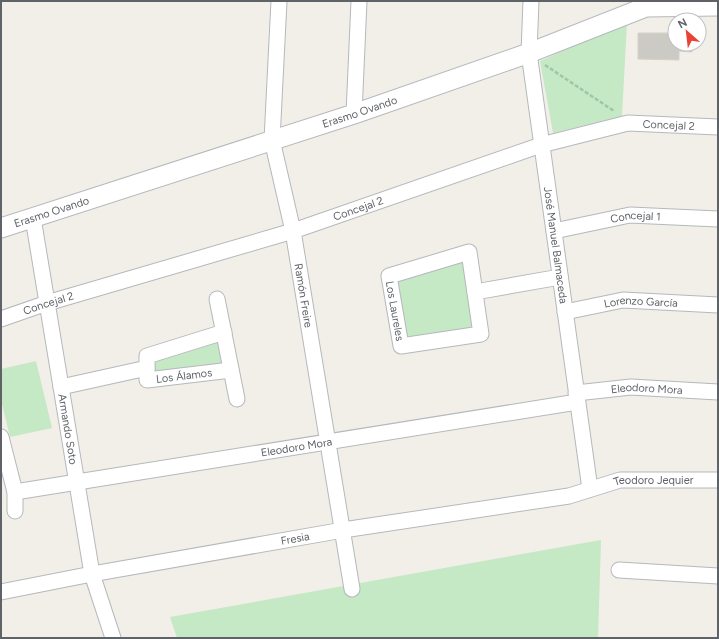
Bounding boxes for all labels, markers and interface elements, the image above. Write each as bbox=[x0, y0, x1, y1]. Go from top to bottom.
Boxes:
north arrow bbox=[667, 12, 707, 52]
text: N bbox=[676, 16, 689, 31]
street label: Erasmo Ovando bbox=[321, 93, 399, 131]
street label: Concejal 2 bbox=[642, 118, 695, 133]
street label: José Manuel Balmaceda bbox=[541, 186, 570, 305]
street label: Erasmo Ovando bbox=[12, 194, 91, 230]
street label: Concejal 2 bbox=[331, 194, 385, 224]
street label: Concejal 1 bbox=[609, 209, 661, 226]
street label: Ramón Freire bbox=[291, 262, 315, 329]
street label: Los Laureles bbox=[383, 280, 406, 342]
street label: Concejal 2 bbox=[22, 290, 75, 318]
street label: Lorenzo García bbox=[603, 294, 678, 311]
street label: Los Álamos bbox=[155, 366, 213, 386]
street label: Eleodoro Mora bbox=[610, 381, 683, 397]
street label: Armando Soto bbox=[55, 393, 80, 466]
street label: Eleodoro Mora bbox=[260, 435, 333, 460]
street label: Teodoro Jequier bbox=[612, 474, 694, 489]
street label: Fresia bbox=[280, 530, 311, 548]

